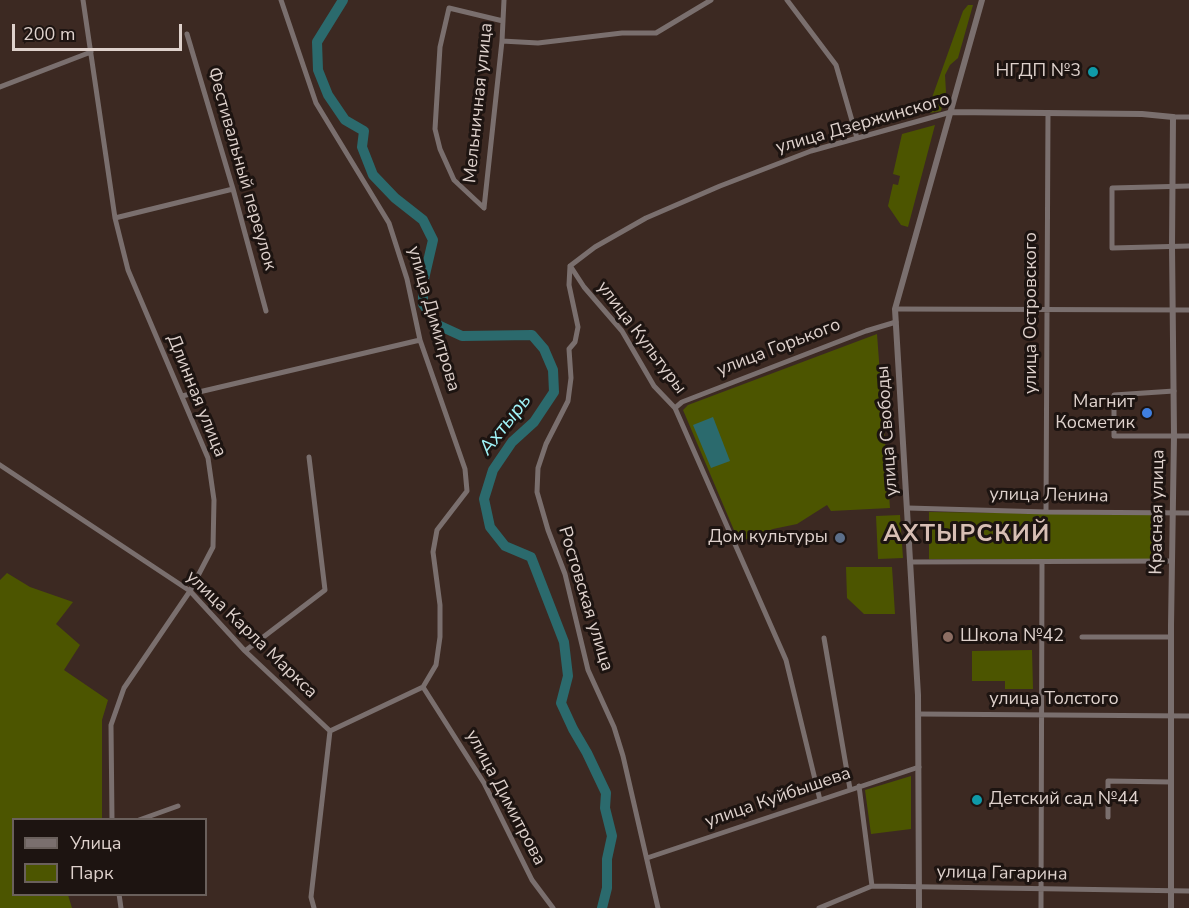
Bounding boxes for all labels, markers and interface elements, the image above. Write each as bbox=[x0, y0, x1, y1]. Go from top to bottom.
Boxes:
scale bar bbox=[15, 12, 184, 50]
text: 200 m bbox=[23, 22, 75, 46]
street label: Мельничная улица bbox=[460, 22, 498, 184]
place label: НГДП №3 bbox=[996, 61, 1081, 83]
street label: Фестивальный переулок bbox=[202, 65, 280, 273]
marker: НГДП №3 bbox=[1086, 65, 1100, 79]
street label: улица Дзержинского bbox=[774, 89, 952, 159]
street label: улица Островского bbox=[1021, 232, 1043, 394]
street label: улица Димитрова bbox=[402, 244, 464, 394]
street label: улица Культуры bbox=[592, 277, 690, 399]
street label: улица Горького bbox=[714, 315, 844, 381]
street label: Длинная улица bbox=[162, 332, 230, 460]
street label: улица Свободы bbox=[873, 365, 903, 497]
water label: Ахтырь bbox=[475, 390, 537, 460]
place label: Магнит Косметик bbox=[1055, 392, 1135, 434]
marker: Магнит Косметик bbox=[1140, 406, 1154, 420]
street label: Красная улица bbox=[1146, 449, 1170, 575]
street label: улица Ленина bbox=[989, 484, 1109, 508]
district label: АХТЫРСКИЙ bbox=[883, 521, 1051, 549]
street label: Ростовская улица bbox=[553, 524, 617, 674]
place label: Дом культуры bbox=[708, 527, 828, 549]
marker: Дом культуры bbox=[833, 531, 847, 545]
street label: улица Карла Маркса bbox=[181, 567, 321, 703]
place label: Школа №42 bbox=[960, 626, 1064, 648]
marker: Школа №42 bbox=[941, 630, 955, 644]
street label: улица Толстого bbox=[989, 689, 1119, 711]
street label: улица Димитрова bbox=[460, 727, 550, 869]
street label: улица Куйбышева bbox=[702, 763, 854, 833]
place label: Детский сад №44 bbox=[989, 789, 1139, 811]
marker: Детский сад №44 bbox=[970, 793, 984, 807]
legend bbox=[12, 818, 207, 896]
text: Улица bbox=[70, 831, 121, 855]
text: Парк bbox=[70, 861, 113, 885]
street label: улица Гагарина bbox=[936, 862, 1068, 886]

